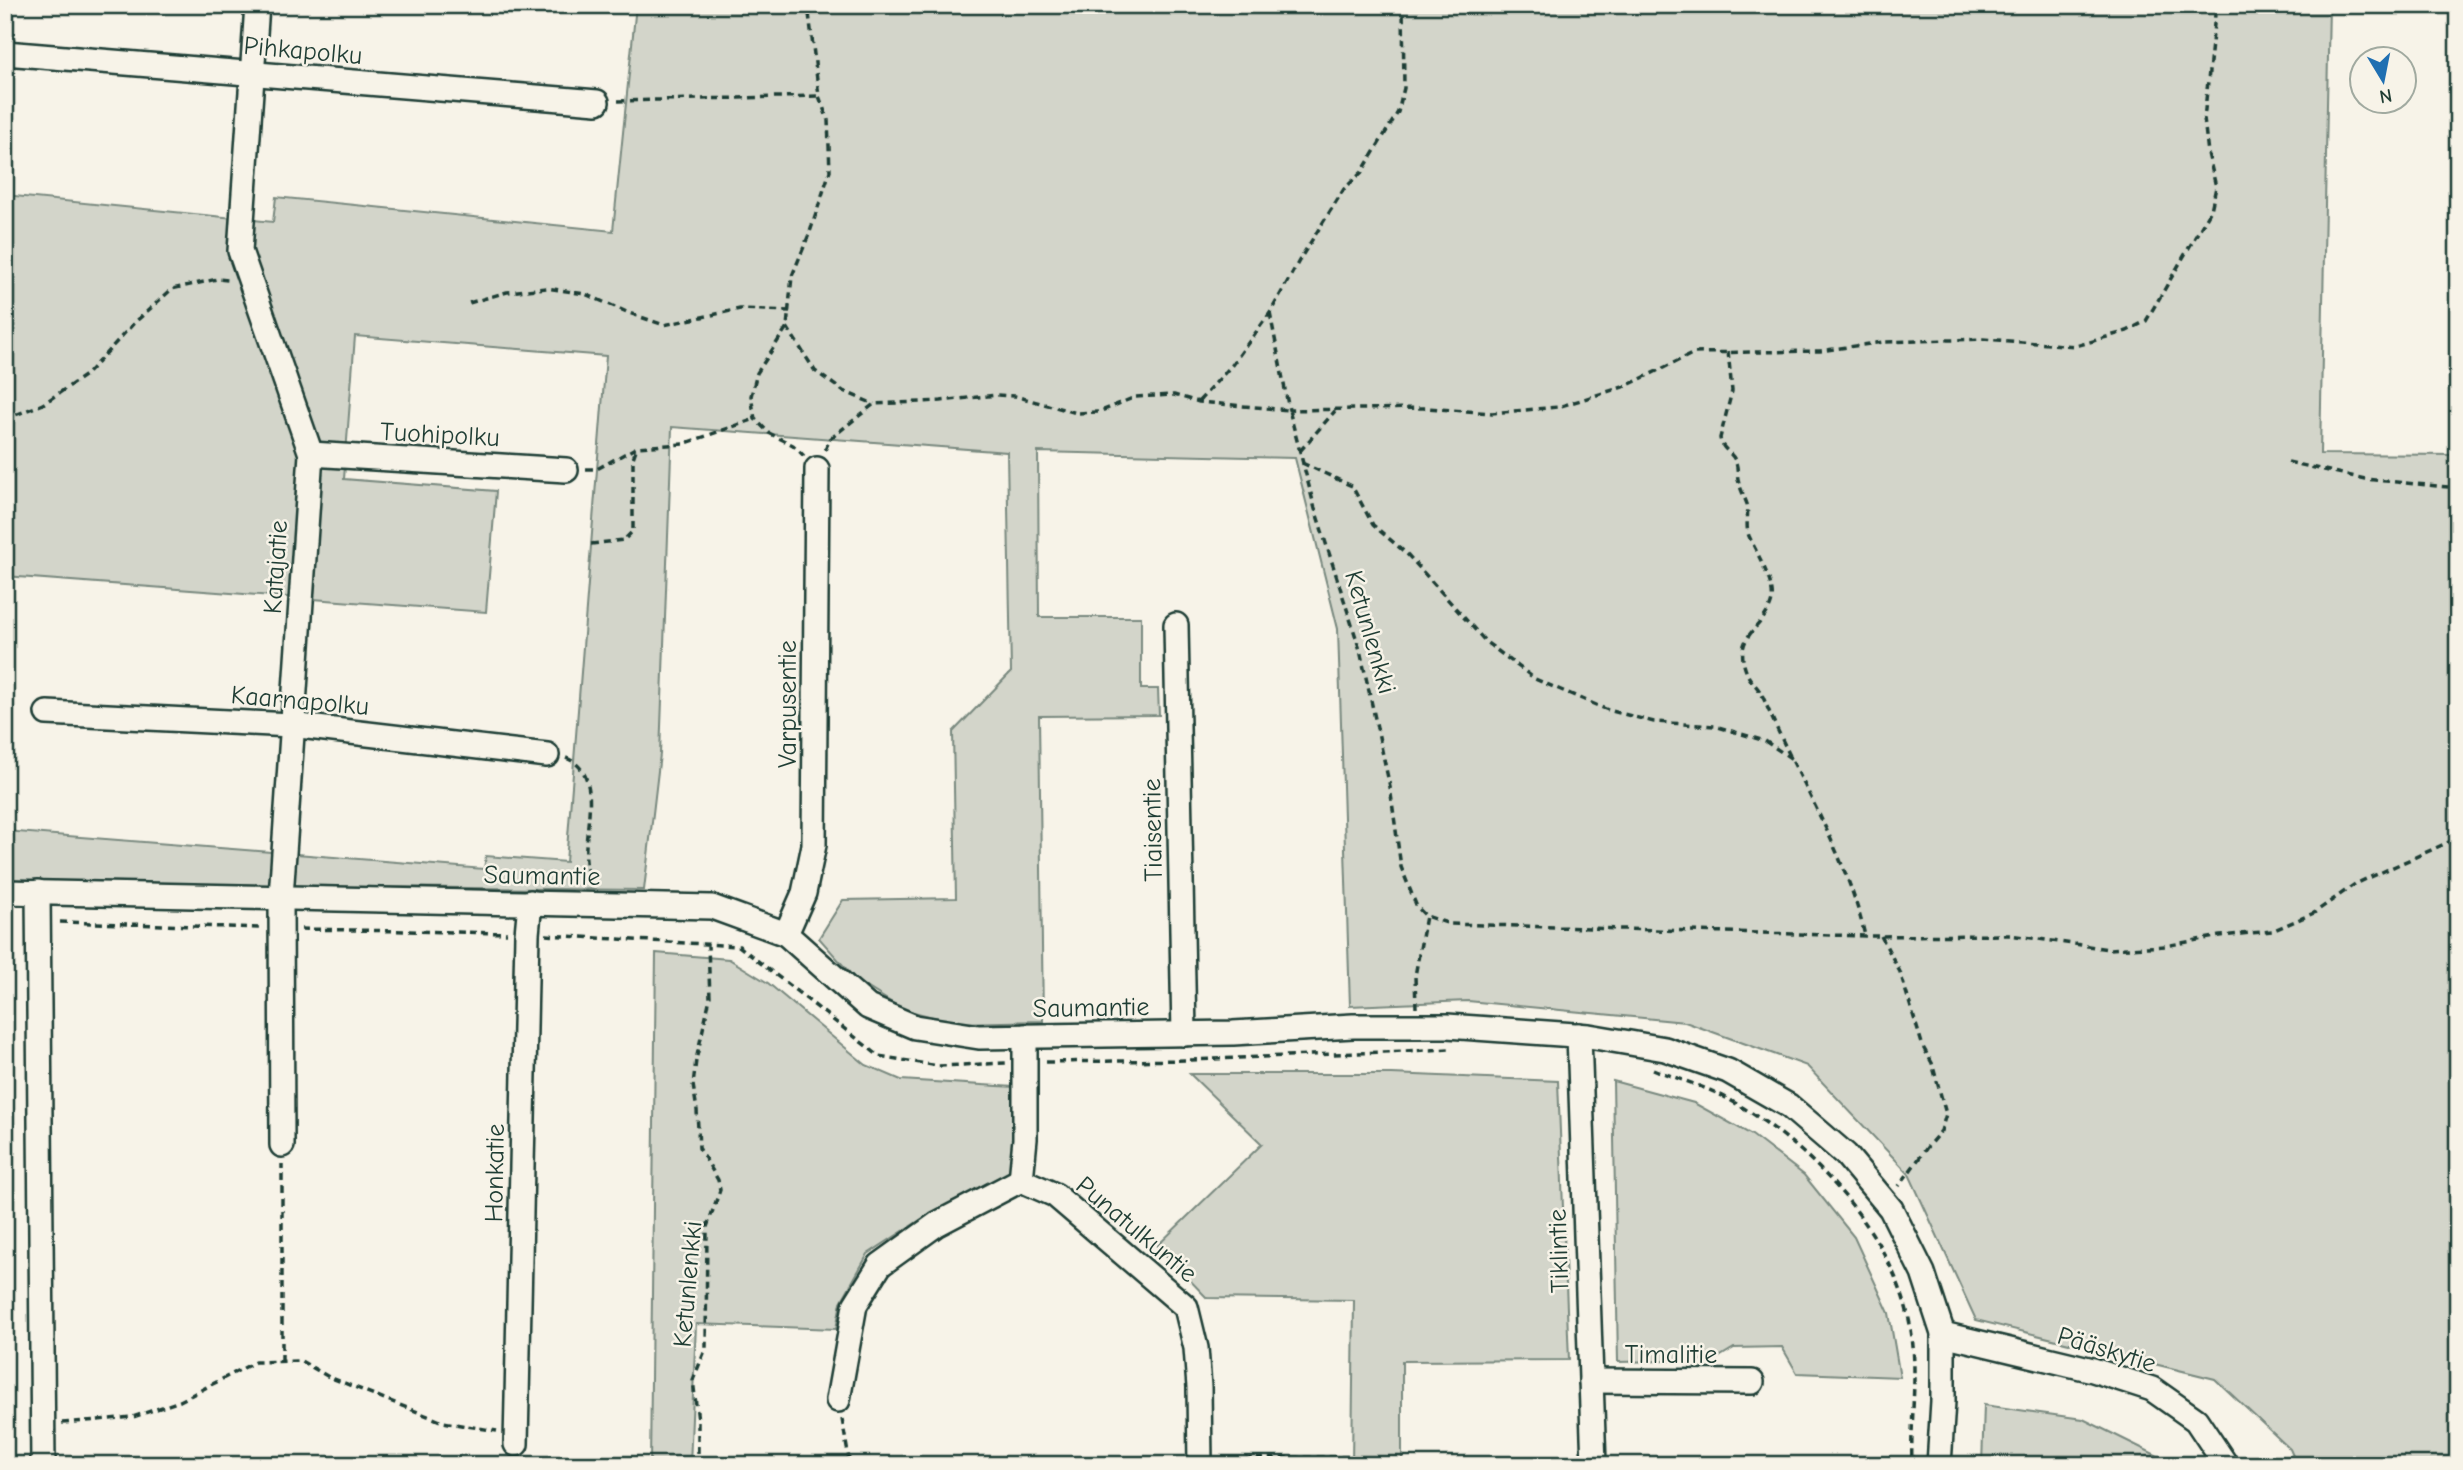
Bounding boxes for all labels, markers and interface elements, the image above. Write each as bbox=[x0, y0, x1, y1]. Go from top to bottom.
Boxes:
street label: Pihkapolku bbox=[242, 31, 363, 71]
north arrow bbox=[2348, 46, 2418, 116]
text: N bbox=[2378, 84, 2394, 108]
street label: Tuohipolku bbox=[379, 417, 500, 453]
street label: Katajatie bbox=[258, 519, 294, 615]
street label: Ketunlenkki bbox=[1338, 567, 1402, 697]
street label: Varpusentie bbox=[773, 640, 803, 768]
street label: Kaarnapolku bbox=[230, 680, 370, 722]
street label: Tiaisentie bbox=[1137, 778, 1169, 882]
street label: Saumantie bbox=[483, 860, 601, 892]
street label: Saumantie bbox=[1032, 992, 1150, 1024]
street label: Honkatie bbox=[479, 1123, 511, 1223]
street label: Punatulkuntie bbox=[1070, 1170, 1203, 1289]
street label: Tiklintie bbox=[1543, 1208, 1575, 1294]
street label: Ketunlenkki bbox=[668, 1220, 708, 1349]
street label: Pääskytie bbox=[2054, 1321, 2160, 1379]
street label: Timalitie bbox=[1625, 1340, 1717, 1370]

